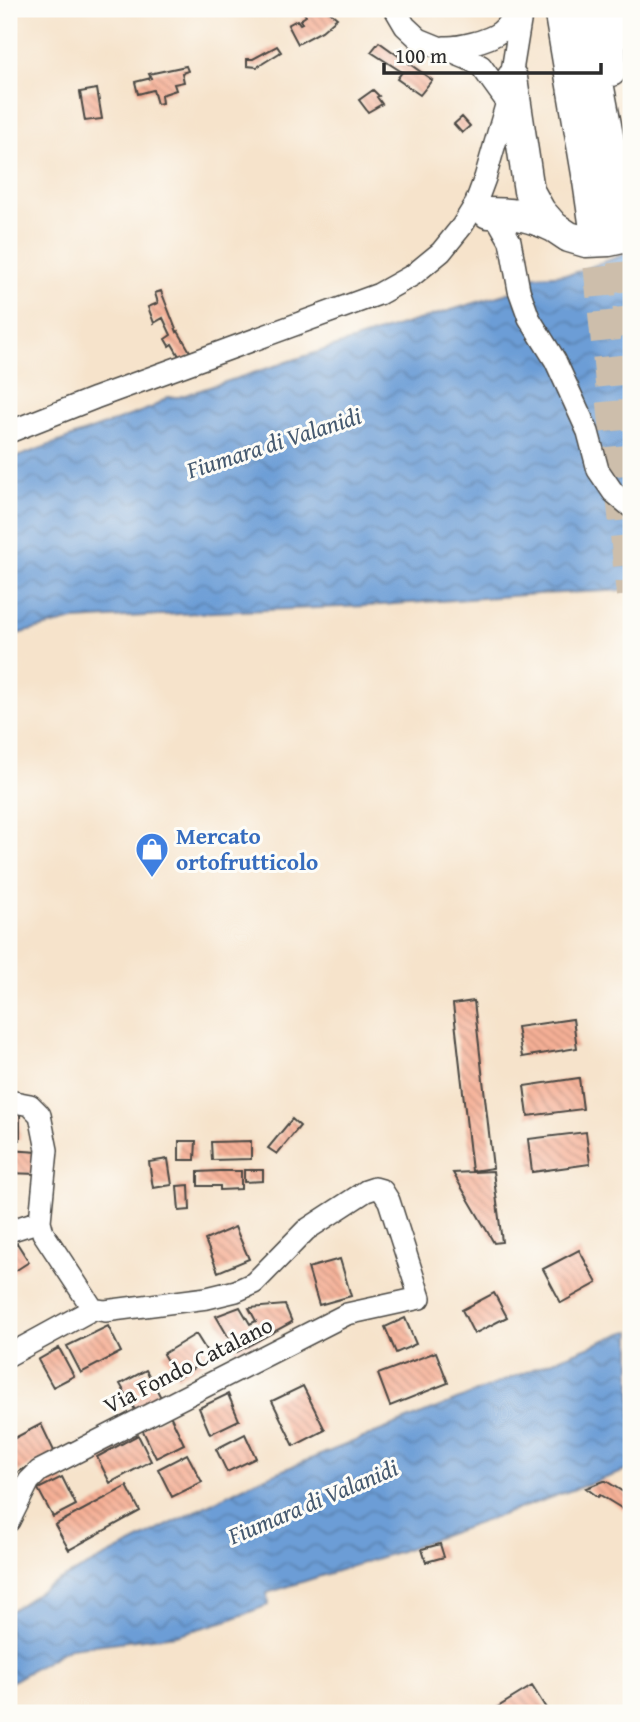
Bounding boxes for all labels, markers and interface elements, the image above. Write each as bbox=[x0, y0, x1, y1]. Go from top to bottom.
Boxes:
scale bar bbox=[384, 32, 602, 76]
text: 100 m bbox=[395, 40, 447, 71]
water label: Fiumara di Valanidi bbox=[181, 398, 366, 488]
place label: Mercato ortofrutticolo bbox=[176, 819, 318, 878]
shop icon: Mercato ortofrutticolo bbox=[133, 830, 171, 879]
street label: Via Fondo Catalano bbox=[97, 1308, 278, 1421]
water label: Fiumara di Valanidi bbox=[221, 1450, 403, 1554]

